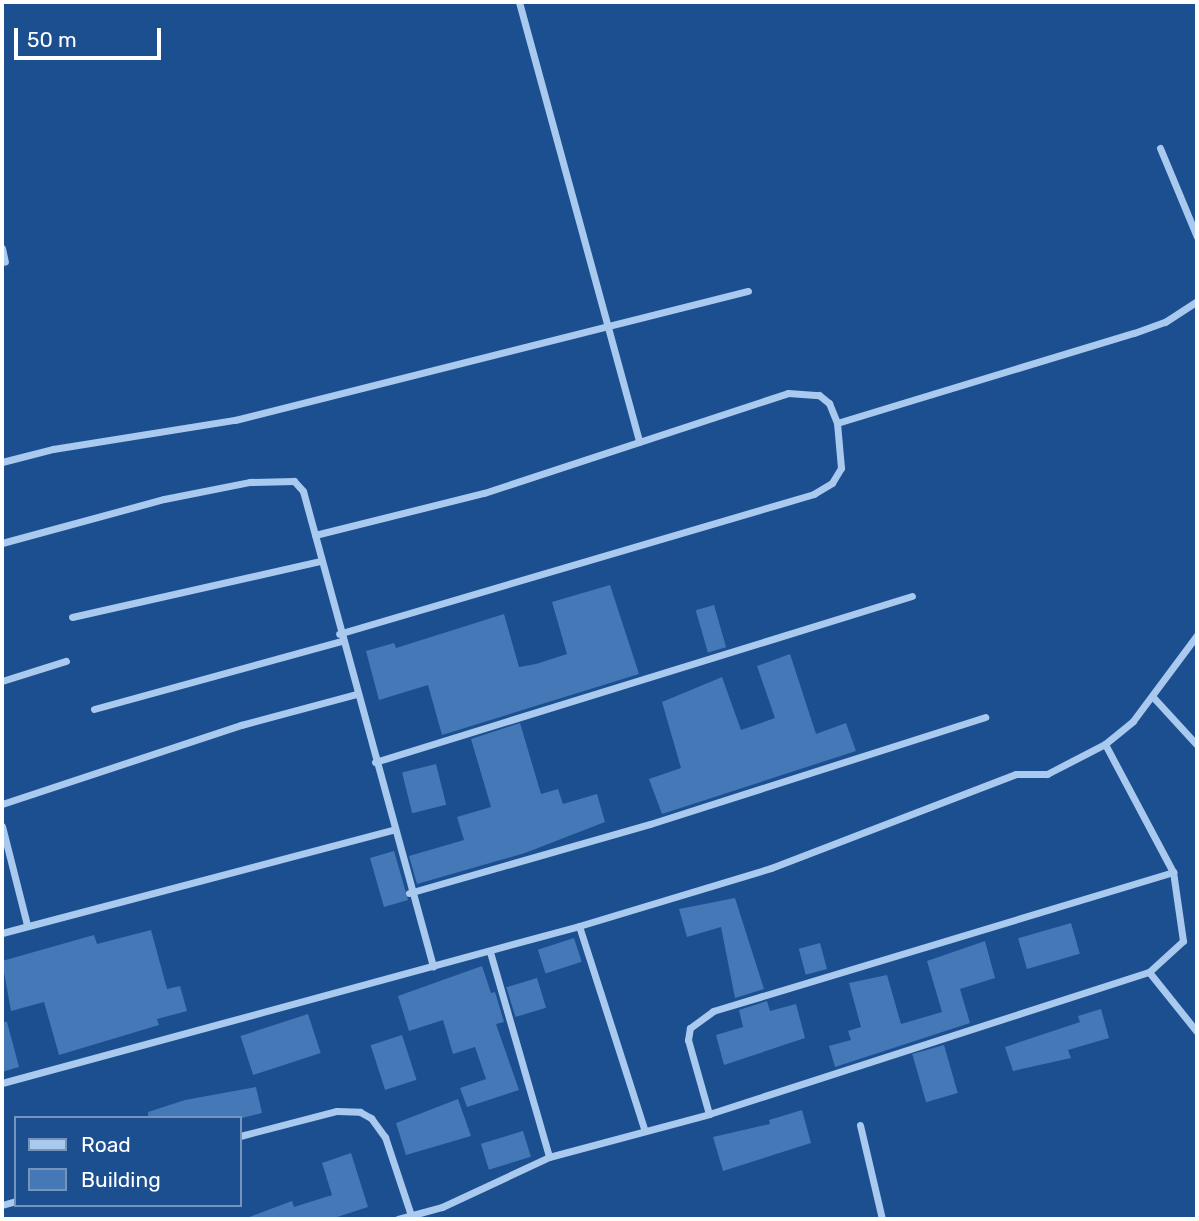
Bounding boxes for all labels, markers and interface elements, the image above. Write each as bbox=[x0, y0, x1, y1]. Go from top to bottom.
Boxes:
scale bar bbox=[18, 14, 164, 58]
text: 50 m bbox=[27, 27, 77, 52]
legend bbox=[14, 1116, 242, 1207]
text: Road bbox=[81, 1132, 131, 1157]
text: Building bbox=[81, 1167, 161, 1192]

